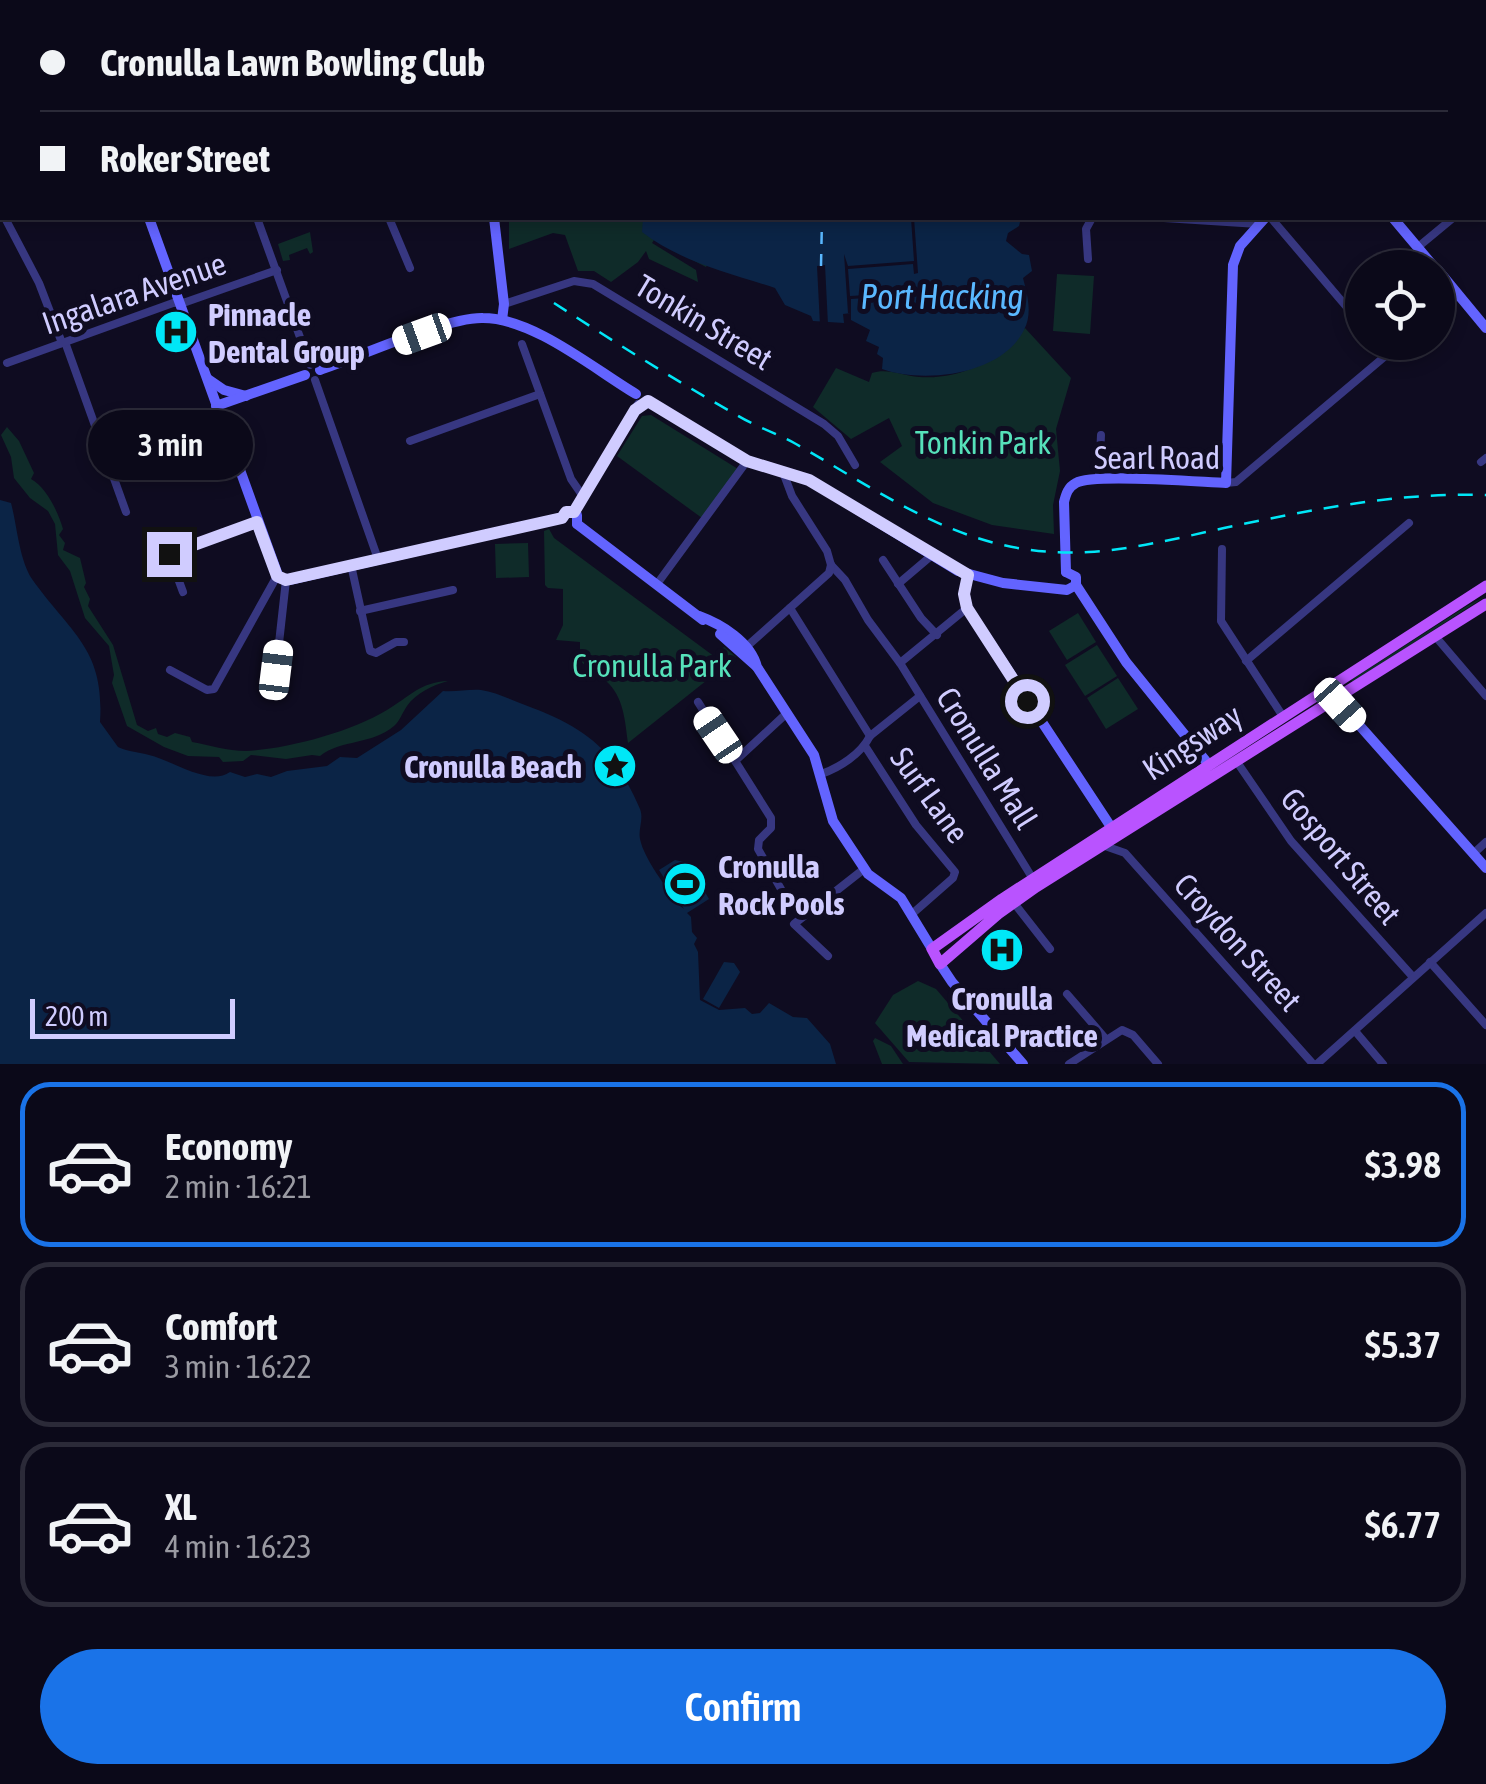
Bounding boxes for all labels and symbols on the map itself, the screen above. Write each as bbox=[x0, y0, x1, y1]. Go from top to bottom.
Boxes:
street label: Ingalara Avenue bbox=[37, 244, 231, 342]
street label: Tonkin Street bbox=[629, 267, 779, 377]
water label: Port Hacking bbox=[860, 276, 1024, 316]
place label: Pinnacle Dental Group bbox=[208, 296, 365, 370]
hospital icon: Pinnacle Dental Group bbox=[153, 309, 199, 355]
car bbox=[389, 310, 455, 358]
callout: 3 min bbox=[86, 409, 252, 479]
park label: Tonkin Park bbox=[915, 424, 1051, 461]
street label: Searl Road bbox=[1094, 439, 1220, 476]
route end bbox=[147, 532, 192, 577]
car bbox=[257, 638, 295, 702]
park label: Cronulla Park bbox=[572, 647, 732, 684]
car bbox=[1309, 673, 1371, 737]
route start bbox=[1005, 679, 1050, 724]
street label: Cronulla Mall bbox=[929, 681, 1045, 836]
street label: Kingsway bbox=[1136, 696, 1248, 788]
car bbox=[689, 702, 747, 768]
street label: Surf Lane bbox=[883, 740, 977, 850]
place icon: Cronulla Beach bbox=[592, 743, 638, 789]
place label: Cronulla Beach bbox=[404, 748, 582, 785]
street label: Gosport Street bbox=[1273, 780, 1409, 932]
place label: Cronulla Rock Pools bbox=[718, 848, 845, 922]
sports icon: Cronulla Rock Pools bbox=[662, 861, 708, 907]
street label: Croydon Street bbox=[1167, 866, 1309, 1018]
hospital icon: Cronulla Medical Practice bbox=[979, 927, 1025, 973]
place label: Cronulla Medical Practice bbox=[906, 980, 1098, 1054]
scale bar bbox=[30, 994, 235, 1038]

